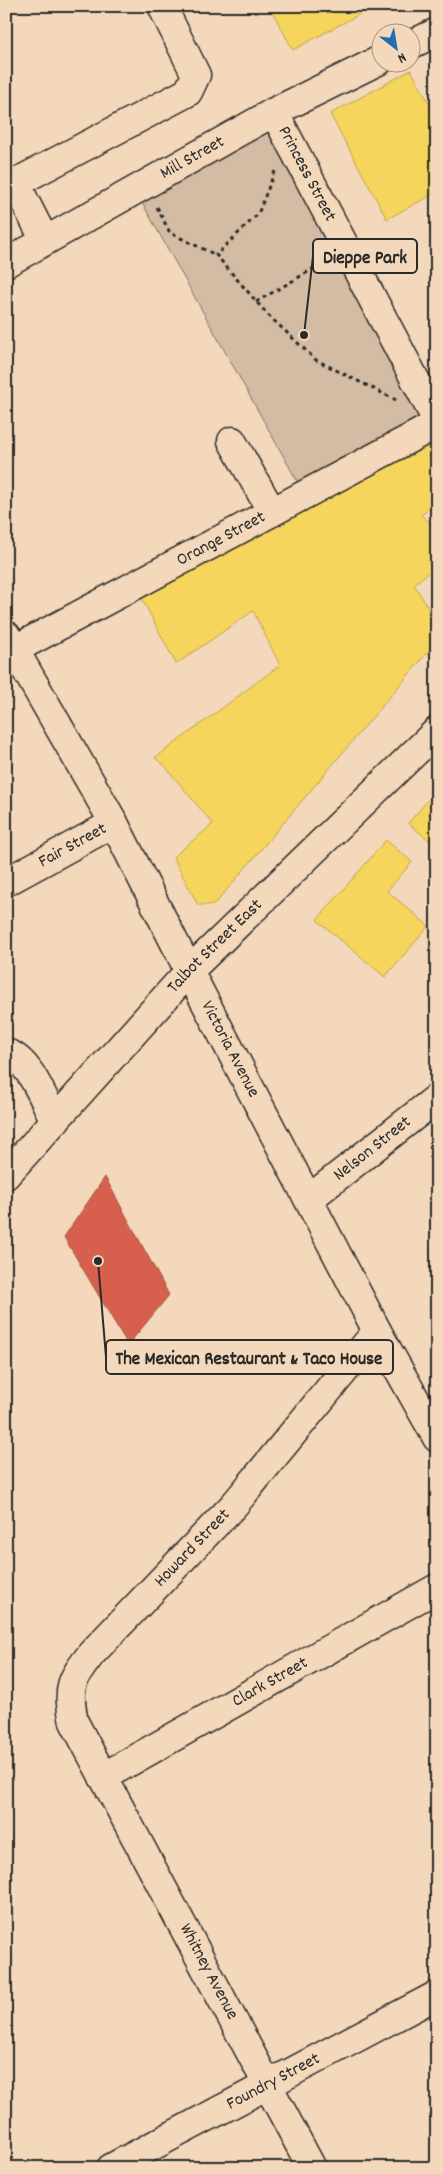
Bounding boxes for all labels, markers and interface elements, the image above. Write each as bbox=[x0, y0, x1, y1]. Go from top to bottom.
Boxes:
north arrow bbox=[370, 22, 420, 72]
text: N bbox=[393, 47, 410, 68]
street label: Princess Street bbox=[271, 122, 342, 226]
street label: Mill Street bbox=[156, 130, 230, 186]
callout: Dieppe Park bbox=[313, 239, 417, 273]
text: Dieppe Park bbox=[323, 246, 407, 273]
street label: Orange Street bbox=[172, 505, 270, 573]
street label: Fair Street bbox=[34, 817, 112, 874]
street label: Talbot Street East bbox=[162, 893, 269, 999]
street label: Victoria Avenue bbox=[194, 997, 265, 1102]
street label: Nelson Street bbox=[328, 1110, 417, 1187]
callout: The Mexican Restaurant & Taco House bbox=[106, 1340, 393, 1374]
text: The Mexican Restaurant & Taco House bbox=[116, 1347, 382, 1374]
street label: Howard Street bbox=[149, 1503, 237, 1593]
street label: Clark Street bbox=[228, 1651, 313, 1714]
street label: Whitney Avenue bbox=[172, 1920, 244, 2024]
street label: Foundry Street bbox=[222, 2047, 325, 2117]

